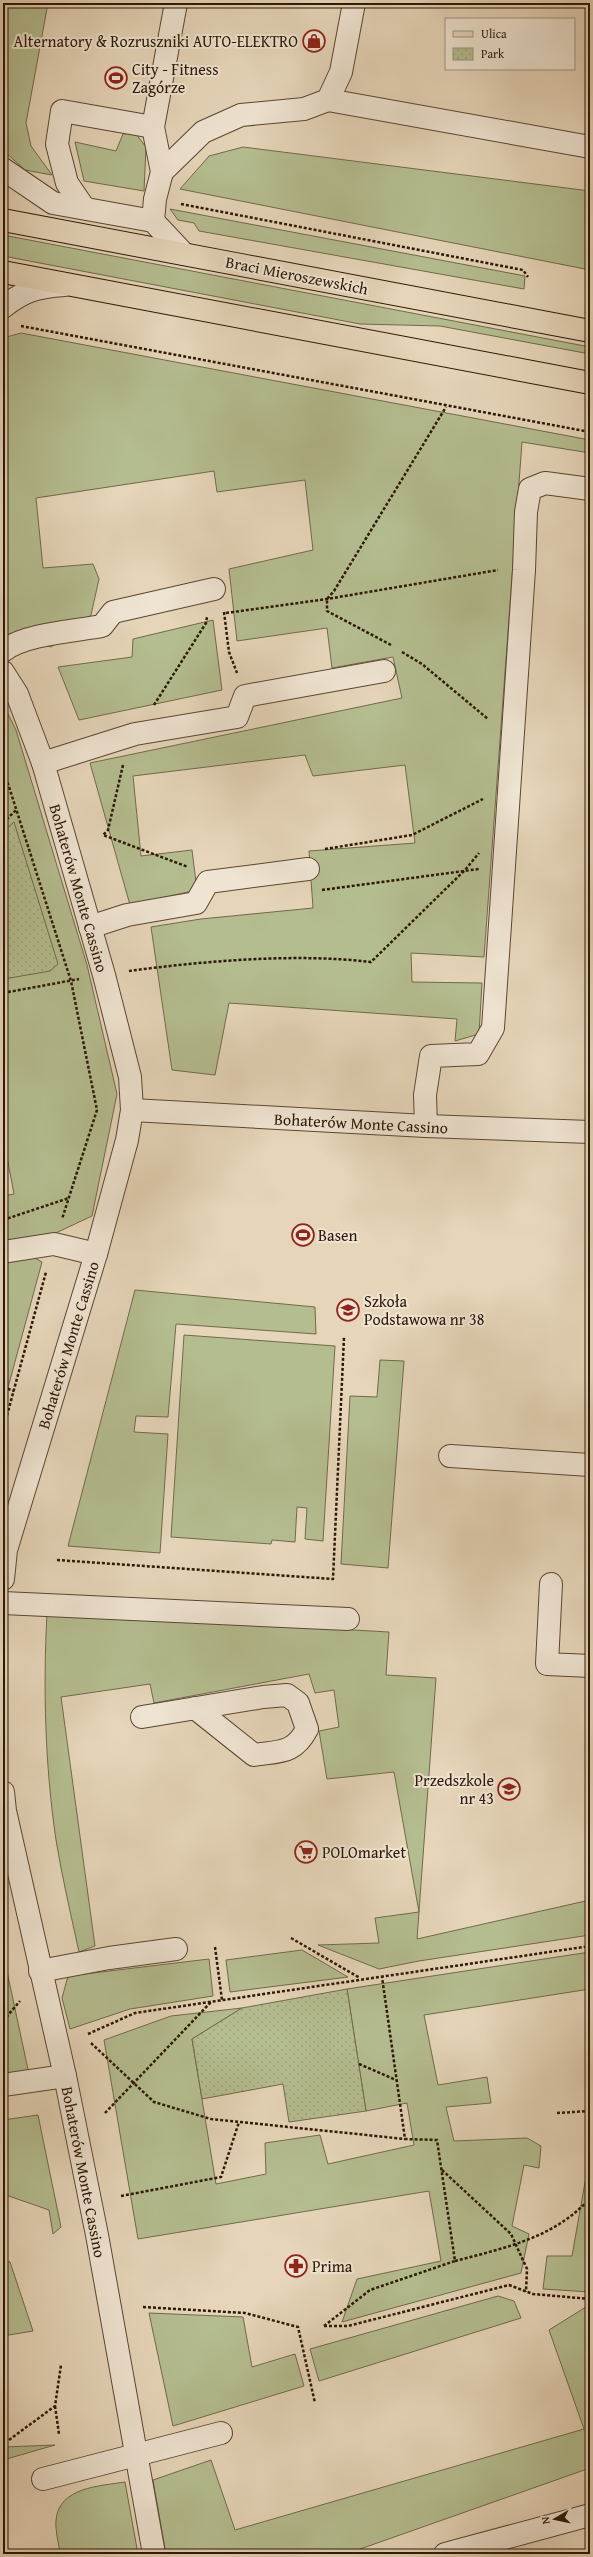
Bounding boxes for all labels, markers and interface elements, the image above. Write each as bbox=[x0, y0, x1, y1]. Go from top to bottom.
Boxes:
legend bbox=[445, 18, 575, 70]
text: Ulica bbox=[481, 25, 507, 42]
shop icon: Alternatory & Rozruszniki AUTO-ELEKTRO bbox=[301, 28, 327, 54]
place label: Alternatory & Rozruszniki AUTO-ELEKTRO bbox=[14, 29, 298, 53]
text: Park bbox=[481, 45, 505, 62]
place label: City - Fitness Zagórze bbox=[132, 57, 218, 99]
sports icon: City - Fitness Zagórze bbox=[103, 65, 129, 91]
street label: Braci Mieroszewskich bbox=[224, 249, 370, 301]
street label: Bohaterów Monte Cassino bbox=[43, 801, 115, 975]
street label: Bohaterów Monte Cassino bbox=[273, 1106, 449, 1140]
sports icon: Basen bbox=[290, 1222, 316, 1248]
place label: Basen bbox=[318, 1223, 357, 1247]
street label: Bohaterów Monte Cassino bbox=[31, 1258, 105, 1432]
place label: Szkoła Podstawowa nr 38 bbox=[364, 1289, 485, 1331]
school or university icon: Szkoła Podstawowa nr 38 bbox=[335, 1297, 361, 1323]
place label: Przedszkole nr 43 bbox=[414, 1768, 494, 1810]
school or university icon: Przedszkole nr 43 bbox=[496, 1776, 522, 1802]
supermarket icon: POLOmarket bbox=[293, 1839, 319, 1865]
place label: POLOmarket bbox=[322, 1840, 406, 1864]
street label: Bohaterów Monte Cassino bbox=[56, 2084, 112, 2260]
pharmacy icon: Prima bbox=[283, 2253, 309, 2279]
place label: Prima bbox=[312, 2254, 353, 2278]
north arrow bbox=[535, 2499, 575, 2539]
text: N bbox=[537, 2515, 554, 2525]

